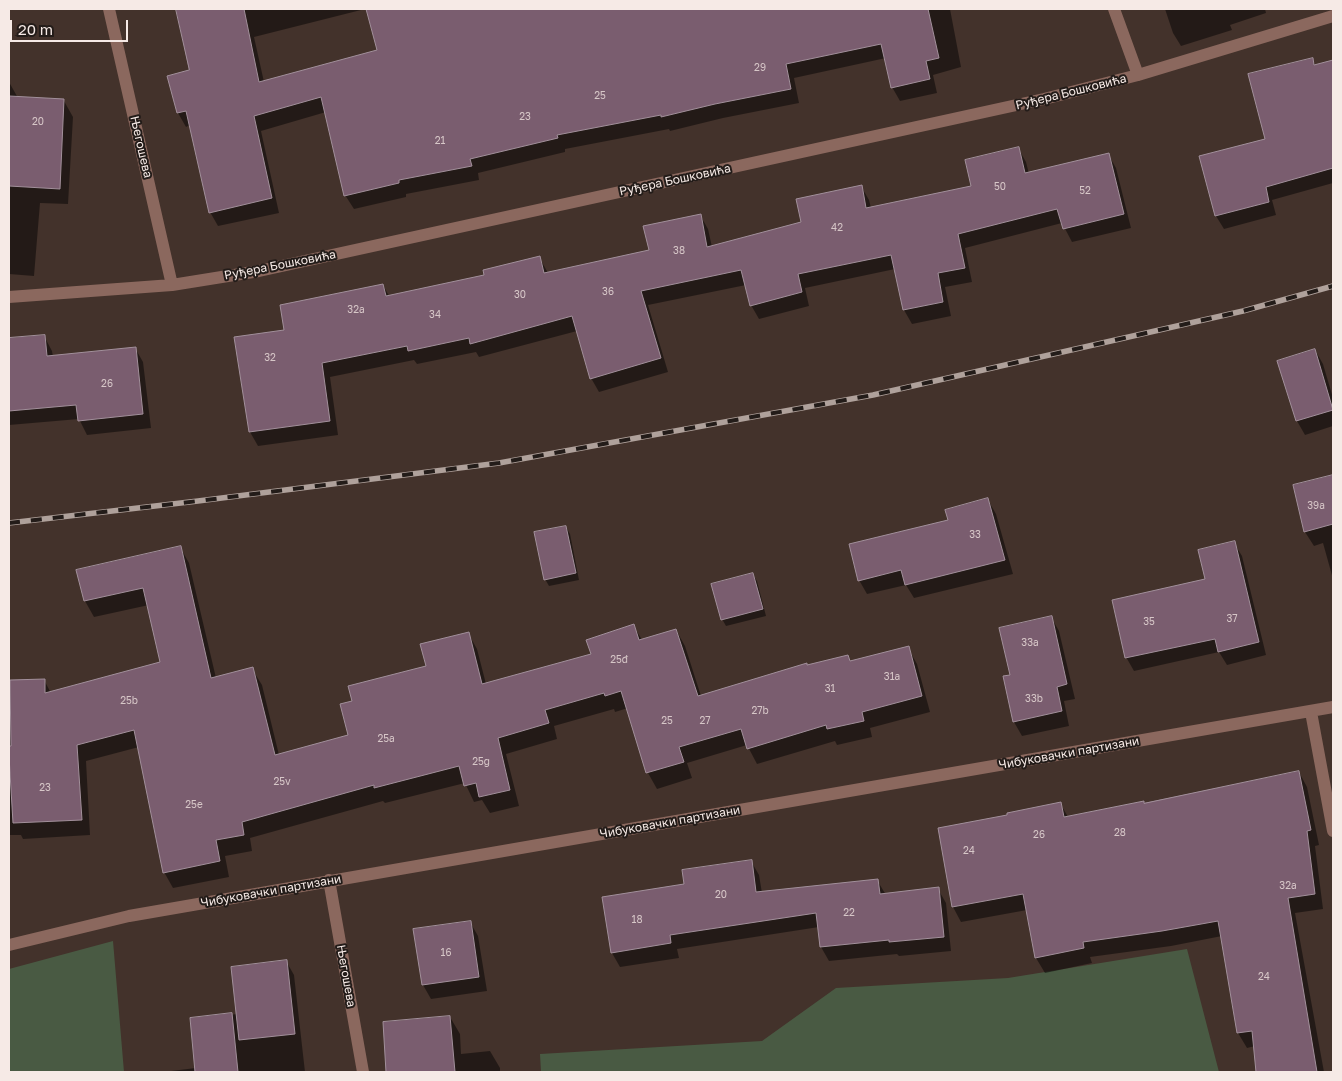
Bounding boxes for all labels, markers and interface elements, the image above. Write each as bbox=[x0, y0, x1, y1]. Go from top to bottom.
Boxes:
scale bar bbox=[12, 10, 130, 42]
text: 20 m bbox=[18, 20, 53, 38]
house number: 29 bbox=[754, 62, 766, 74]
street label: Руђера Бошковића bbox=[1014, 71, 1128, 113]
house number: 25 bbox=[594, 90, 606, 102]
house number: 23 bbox=[519, 111, 531, 123]
street label: Његошева bbox=[127, 115, 155, 179]
house number: 20 bbox=[32, 116, 44, 128]
house number: 21 bbox=[435, 135, 445, 147]
street label: Руђера Бошковића bbox=[618, 161, 732, 199]
house number: 50 bbox=[994, 181, 1006, 193]
house number: 52 bbox=[1079, 185, 1091, 197]
house number: 42 bbox=[831, 222, 843, 234]
house number: 38 bbox=[673, 245, 685, 257]
street label: Руђера Бошковића bbox=[223, 247, 337, 283]
house number: 36 bbox=[602, 286, 614, 298]
house number: 30 bbox=[514, 289, 526, 301]
house number: 32a bbox=[347, 304, 365, 316]
house number: 34 bbox=[429, 309, 441, 321]
house number: 32 bbox=[264, 352, 276, 364]
house number: 26 bbox=[101, 378, 113, 390]
house number: 39a bbox=[1307, 500, 1325, 512]
house number: 33 bbox=[969, 529, 981, 541]
house number: 37 bbox=[1226, 613, 1238, 625]
house number: 35 bbox=[1143, 616, 1155, 628]
house number: 33a bbox=[1021, 637, 1039, 649]
house number: 25đ bbox=[610, 654, 628, 666]
house number: 31a bbox=[884, 671, 900, 683]
house number: 31 bbox=[825, 683, 835, 695]
house number: 33b bbox=[1025, 693, 1043, 705]
house number: 25b bbox=[120, 695, 138, 707]
house number: 27b bbox=[751, 705, 769, 717]
house number: 25 bbox=[661, 715, 673, 727]
house number: 27 bbox=[699, 715, 711, 727]
house number: 25a bbox=[377, 733, 395, 745]
street label: Чибуковачки партизани bbox=[998, 734, 1140, 772]
house number: 25g bbox=[472, 756, 490, 768]
house number: 25v bbox=[273, 776, 291, 788]
house number: 23 bbox=[39, 782, 51, 794]
house number: 25e bbox=[185, 799, 203, 811]
street label: Чибуковачки партизани bbox=[599, 803, 741, 841]
house number: 28 bbox=[1114, 827, 1126, 839]
house number: 26 bbox=[1033, 829, 1045, 841]
house number: 24 bbox=[963, 845, 975, 857]
street label: Чибуковачки партизани bbox=[200, 872, 342, 910]
house number: 32a bbox=[1279, 880, 1297, 892]
house number: 20 bbox=[715, 889, 727, 901]
house number: 22 bbox=[843, 907, 855, 919]
house number: 18 bbox=[632, 914, 642, 926]
street label: Његошева bbox=[333, 944, 359, 1008]
house number: 16 bbox=[441, 947, 451, 959]
house number: 24 bbox=[1258, 971, 1270, 983]

